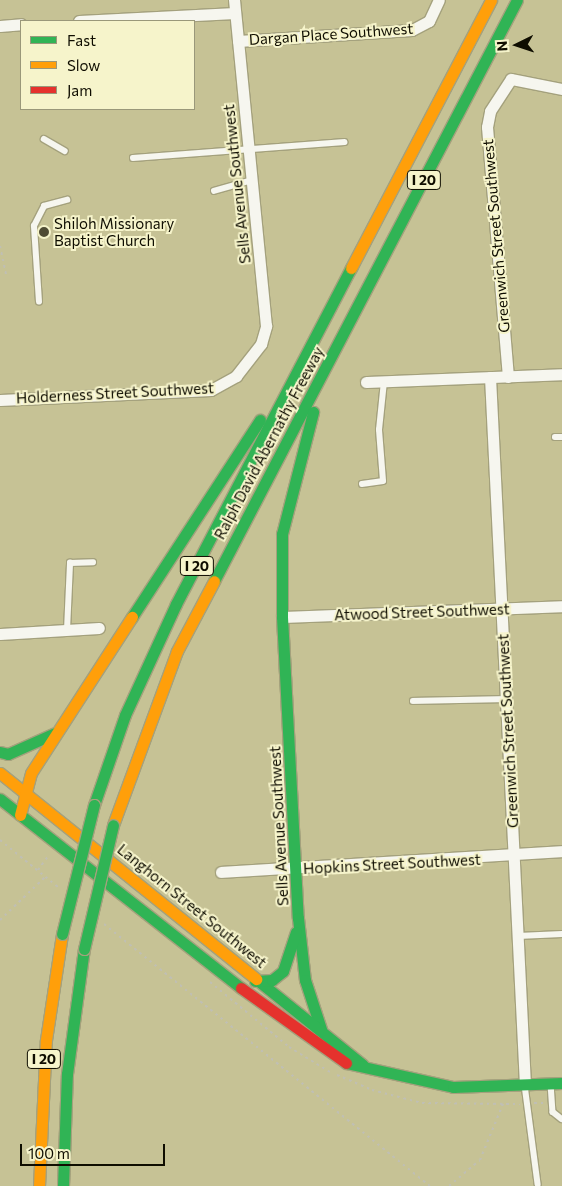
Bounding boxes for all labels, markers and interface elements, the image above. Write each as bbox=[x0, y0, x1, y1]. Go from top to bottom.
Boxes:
street label: Dargan Place Southwest bbox=[248, 19, 414, 49]
legend bbox=[20, 20, 195, 110]
north arrow bbox=[492, 20, 542, 70]
text: Fast bbox=[67, 31, 96, 49]
text: N bbox=[493, 40, 510, 52]
text: Slow bbox=[67, 56, 100, 74]
text: Jam bbox=[67, 81, 92, 99]
street label: Sells Avenue Southwest bbox=[220, 103, 254, 265]
street label: Greenwich Street Southwest bbox=[479, 138, 513, 334]
road number: I 20 bbox=[406, 168, 442, 192]
place label: Shiloh Missionary Baptist Church bbox=[54, 214, 174, 249]
marker: Shiloh Missionary Baptist Church bbox=[38, 226, 50, 238]
street label: Ralph David Abernathy Freeway bbox=[210, 344, 328, 542]
street label: Holderness Street Southwest bbox=[16, 379, 214, 407]
road number: I 20 bbox=[180, 554, 214, 578]
street label: Atwood Street Southwest bbox=[334, 600, 510, 624]
street label: Greenwich Street Southwest bbox=[494, 634, 522, 828]
street label: Sells Avenue Southwest bbox=[266, 746, 292, 906]
street label: Langhorn Street Southwest bbox=[114, 840, 270, 972]
street label: Hopkins Street Southwest bbox=[303, 850, 481, 878]
road number: I 20 bbox=[27, 1048, 62, 1070]
scale bar bbox=[22, 1134, 168, 1166]
text: 100 m bbox=[28, 1144, 70, 1162]

